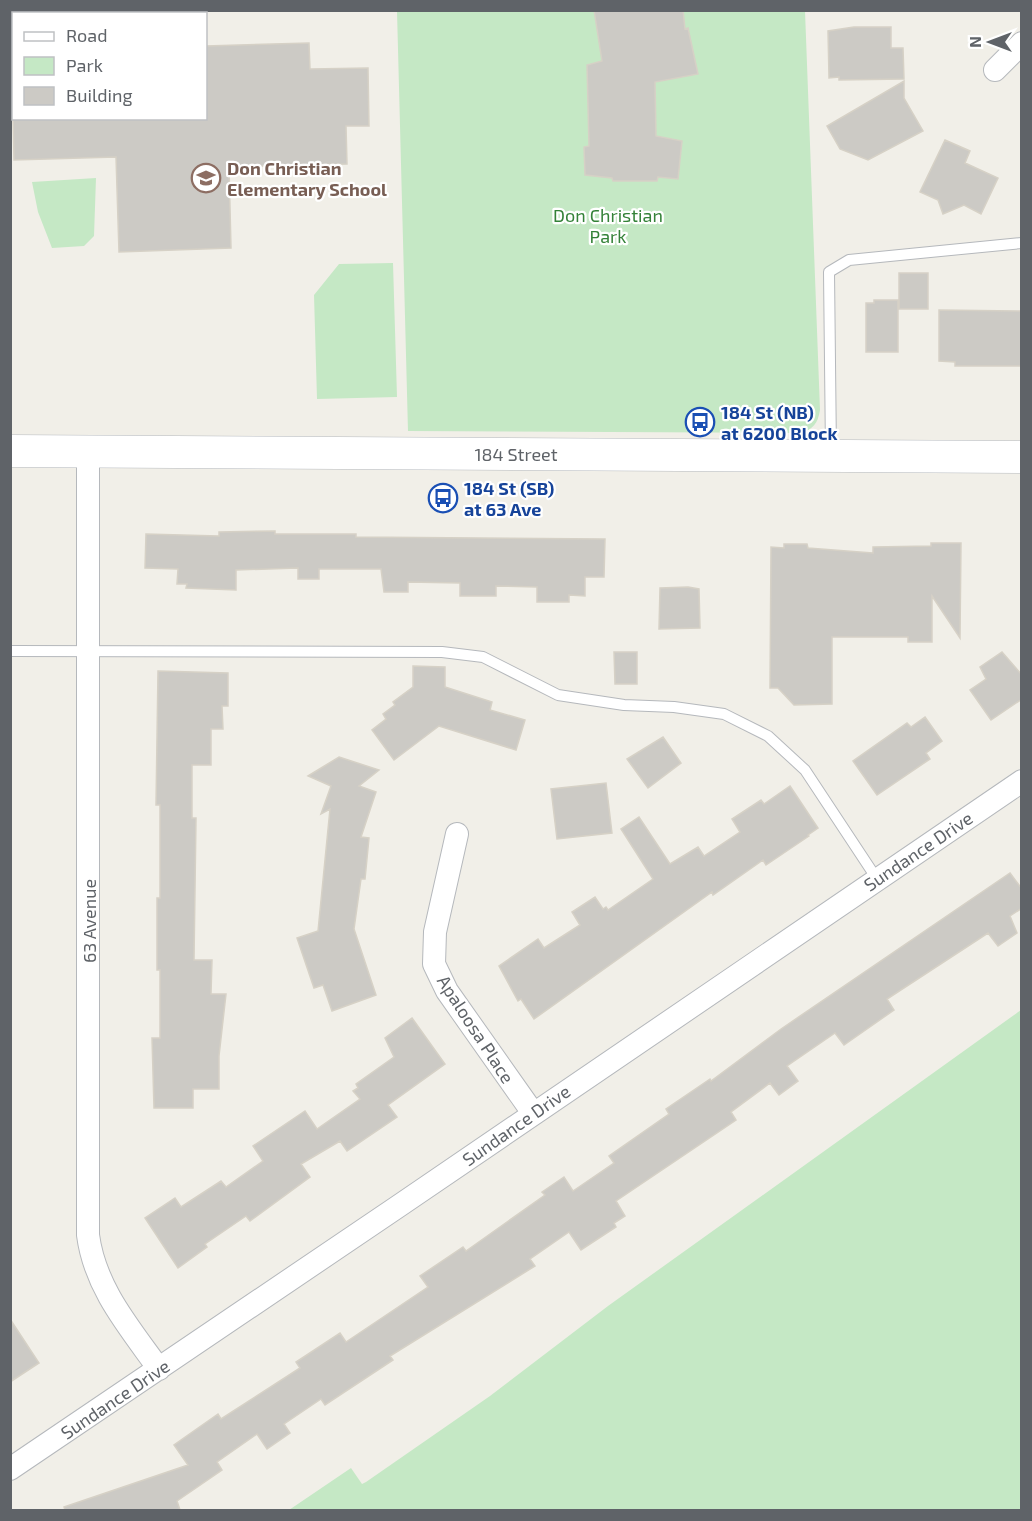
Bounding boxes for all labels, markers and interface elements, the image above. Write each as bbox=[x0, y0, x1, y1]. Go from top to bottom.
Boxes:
legend bbox=[12, 12, 207, 120]
north arrow bbox=[960, 12, 1020, 72]
text: Road bbox=[66, 24, 107, 46]
text: N bbox=[965, 36, 984, 48]
text: Park bbox=[66, 54, 103, 76]
text: Building bbox=[66, 84, 133, 106]
place label: Don Christian Elementary School bbox=[227, 157, 387, 200]
school or university icon: Don Christian Elementary School bbox=[190, 162, 222, 194]
park label: Don Christian Park bbox=[553, 204, 663, 247]
place label: 184 St (NB) at 6200 Block bbox=[721, 401, 837, 444]
bus stop icon: 184 St (NB) at 6200 Block bbox=[684, 406, 716, 438]
street label: 184 Street bbox=[474, 443, 558, 465]
place label: 184 St (SB) at 63 Ave bbox=[464, 477, 554, 520]
bus stop icon: 184 St (SB) at 63 Ave bbox=[427, 482, 459, 514]
street label: Sundance Drive bbox=[859, 806, 977, 896]
street label: 63 Avenue bbox=[78, 879, 100, 963]
street label: Apaloosa Place bbox=[433, 971, 519, 1087]
street label: Sundance Drive bbox=[458, 1080, 574, 1170]
street label: Sundance Drive bbox=[56, 1354, 174, 1444]

